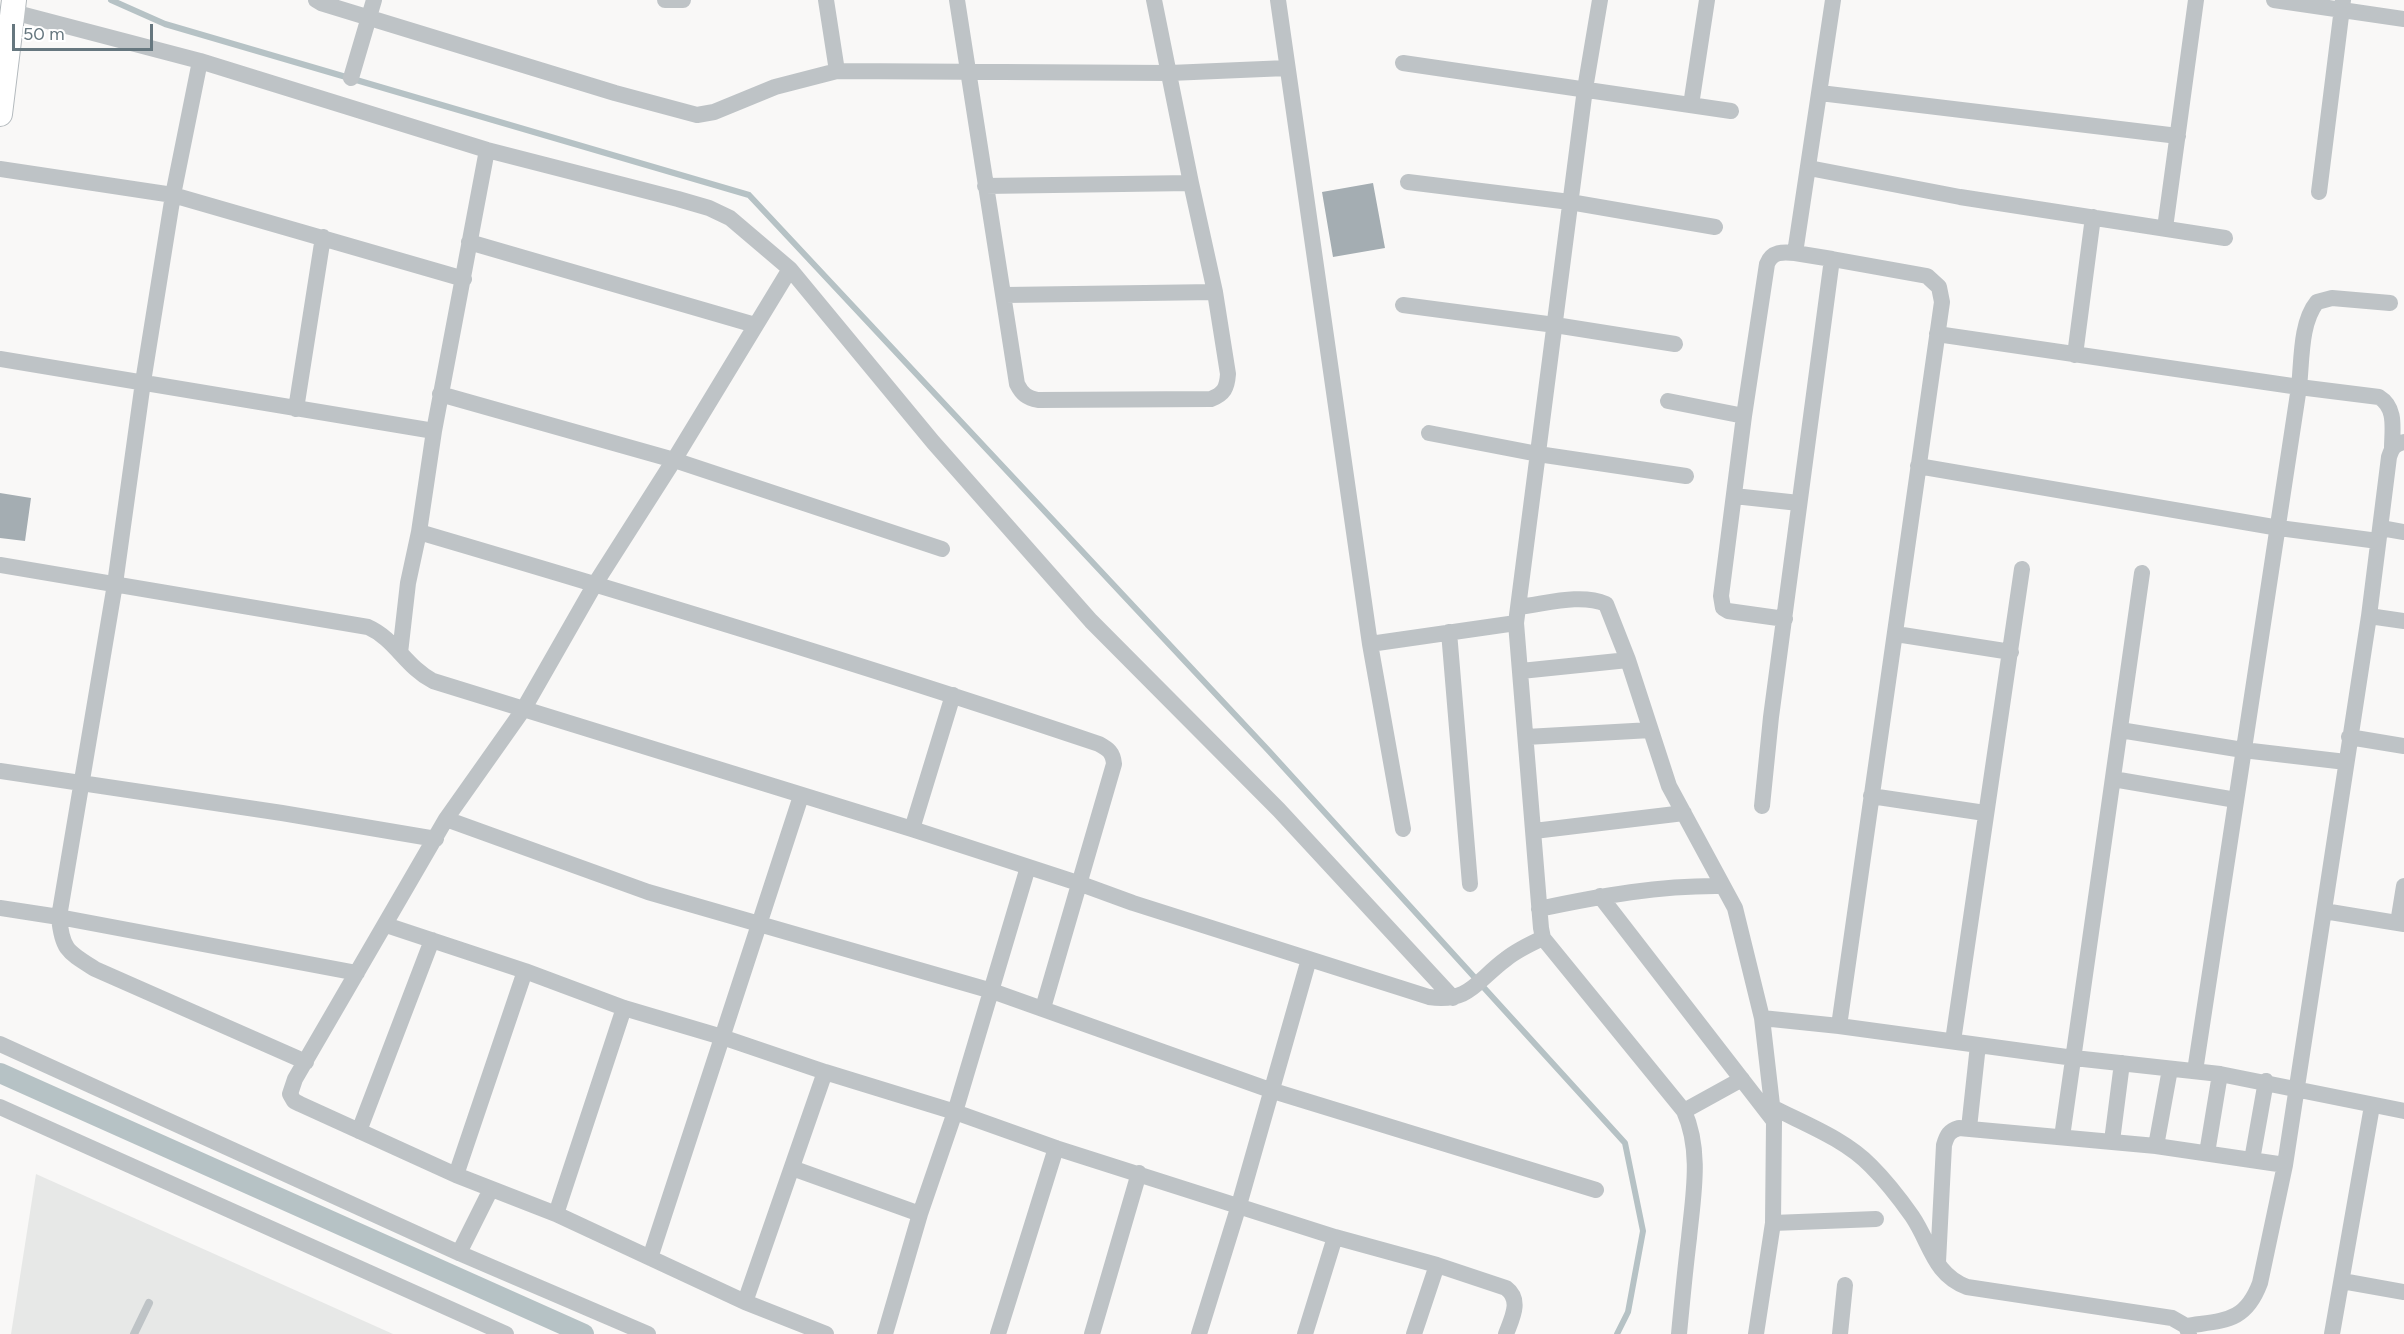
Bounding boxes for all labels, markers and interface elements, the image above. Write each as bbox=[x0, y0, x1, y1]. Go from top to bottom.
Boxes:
scale bar bbox=[15, 12, 156, 50]
text: 50 m bbox=[23, 23, 65, 45]

